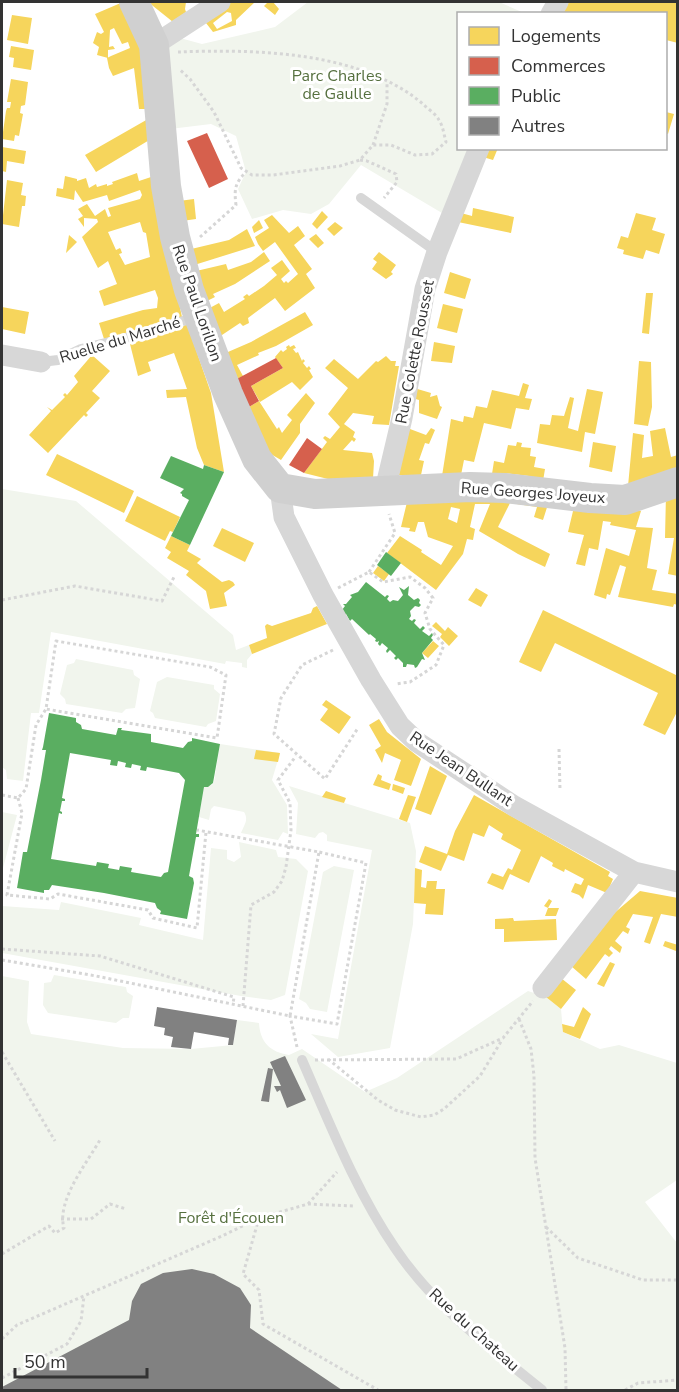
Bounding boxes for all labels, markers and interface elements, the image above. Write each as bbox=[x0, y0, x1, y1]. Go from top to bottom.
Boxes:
legend bbox=[457, 12, 667, 150]
text: Logements bbox=[511, 24, 601, 48]
text: Commerces bbox=[511, 54, 606, 78]
park label: Parc Charles de Gaulle bbox=[292, 65, 382, 105]
text: Public bbox=[511, 84, 561, 108]
text: Autres bbox=[511, 114, 565, 138]
street label: Rue Paul Lorillon bbox=[167, 241, 227, 365]
street label: Rue Colette Rousset bbox=[390, 278, 440, 426]
street label: Ruelle du Marché bbox=[57, 311, 183, 369]
street label: Rue Georges Joyeux bbox=[460, 477, 606, 509]
street label: Rue Jean Bullant bbox=[405, 726, 517, 812]
park label: Forêt d'Écouen bbox=[178, 1207, 284, 1229]
street label: Rue du Chateau bbox=[424, 1284, 524, 1376]
scale bar bbox=[15, 1341, 147, 1379]
text: 50 m bbox=[24, 1350, 66, 1374]

